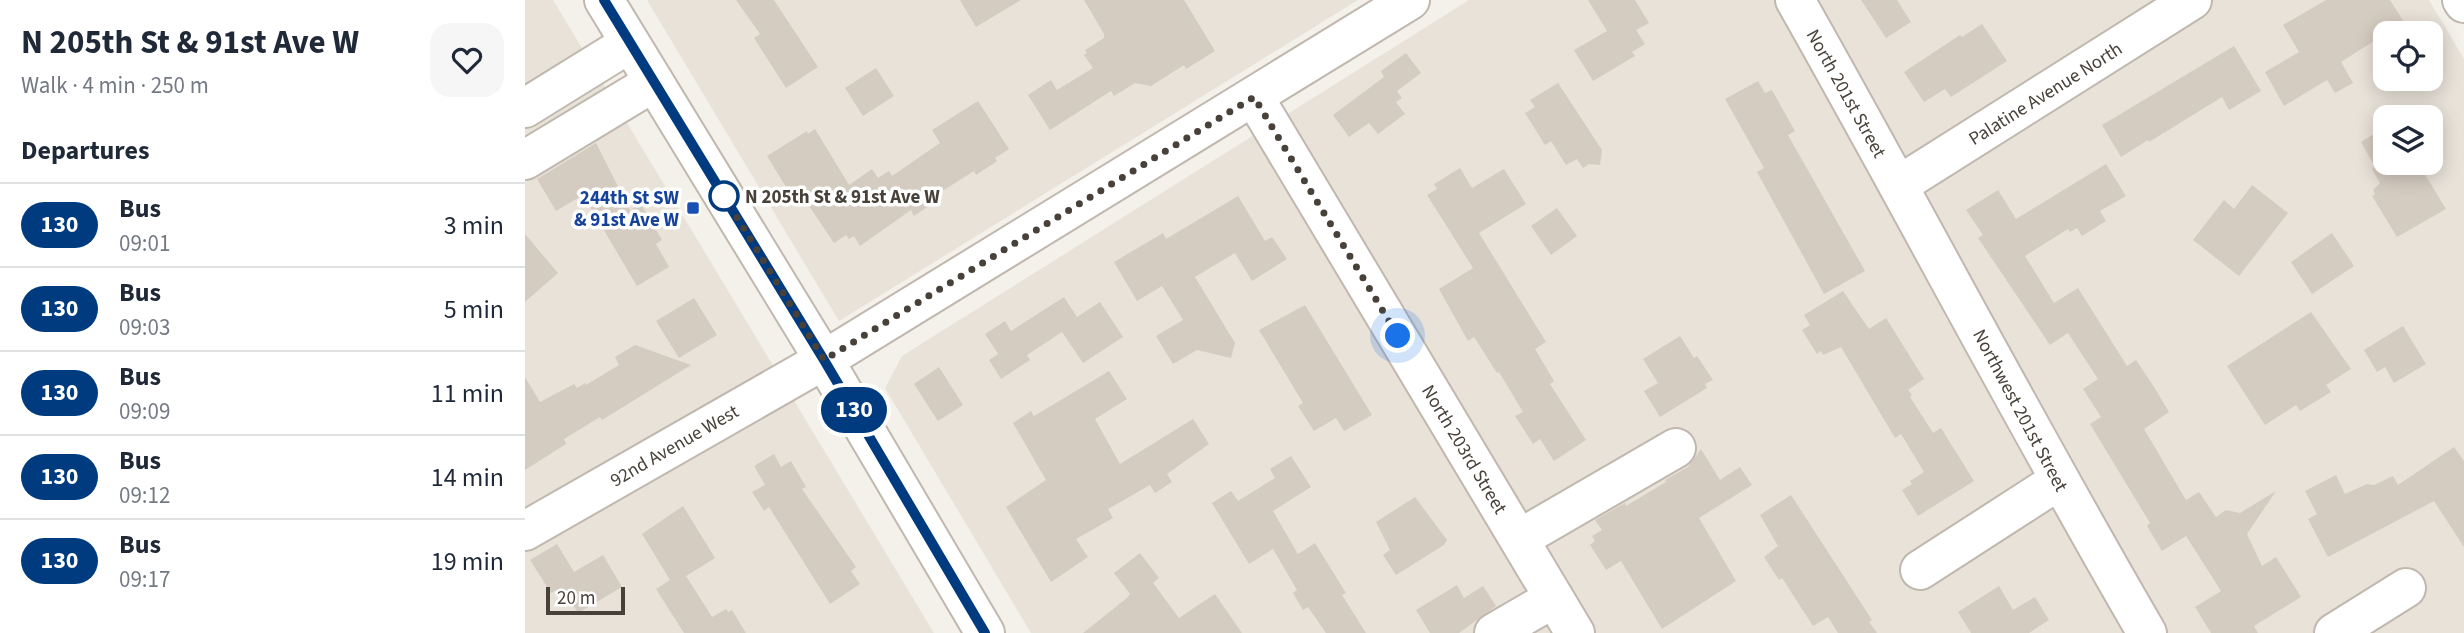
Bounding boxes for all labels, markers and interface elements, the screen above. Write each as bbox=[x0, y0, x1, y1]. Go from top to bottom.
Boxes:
text: N 205th St & 91st Ave W bbox=[21, 19, 359, 66]
map controls bbox=[2373, 21, 2443, 175]
button: locate bbox=[2373, 21, 2443, 91]
button: heart bbox=[430, 23, 504, 97]
street label: North 201st Street bbox=[1799, 24, 1893, 164]
street label: Palatine Avenue North bbox=[1964, 36, 2128, 153]
text: Walk · 4 min · 250 m bbox=[21, 69, 209, 102]
button: layers bbox=[2373, 105, 2443, 175]
text: Departures bbox=[21, 132, 149, 169]
marker: N 205th St & 91st Ave W bbox=[709, 181, 739, 211]
place label: N 205th St & 91st Ave W bbox=[745, 184, 940, 211]
place label: 244th St SW & 91st Ave W bbox=[574, 185, 680, 234]
text: Bus bbox=[119, 190, 161, 227]
marker: 244th St SW & 91st Ave W bbox=[685, 200, 701, 216]
text: 130 bbox=[40, 207, 79, 242]
text: 3 min bbox=[444, 207, 504, 244]
text: 09:01 bbox=[119, 227, 170, 260]
text: Bus bbox=[119, 274, 161, 311]
text: 130 bbox=[40, 291, 79, 326]
text: 5 min bbox=[444, 291, 504, 328]
text: 09:03 bbox=[119, 311, 170, 344]
your location bbox=[1380, 318, 1415, 353]
street label: Northwest 201st Street bbox=[1965, 325, 2074, 497]
text: Bus bbox=[119, 358, 161, 395]
text: 130 bbox=[40, 375, 79, 410]
text: 11 min bbox=[431, 375, 504, 412]
street label: North 203rd Street bbox=[1414, 380, 1513, 520]
line badge: 130 bbox=[814, 387, 894, 433]
text: 130 bbox=[835, 392, 873, 427]
text: 09:09 bbox=[119, 395, 170, 428]
street label: 92nd Avenue West bbox=[605, 398, 745, 494]
text: Bus bbox=[119, 442, 161, 479]
text: 130 bbox=[40, 459, 79, 494]
text: 14 min bbox=[431, 459, 504, 496]
text: 09:12 bbox=[119, 479, 170, 512]
text: Bus bbox=[119, 526, 161, 563]
text: 130 bbox=[40, 543, 79, 578]
text: 19 min bbox=[431, 543, 504, 580]
text: 09:17 bbox=[119, 563, 170, 596]
scale bar bbox=[546, 584, 625, 616]
text: 20 m bbox=[557, 585, 595, 612]

